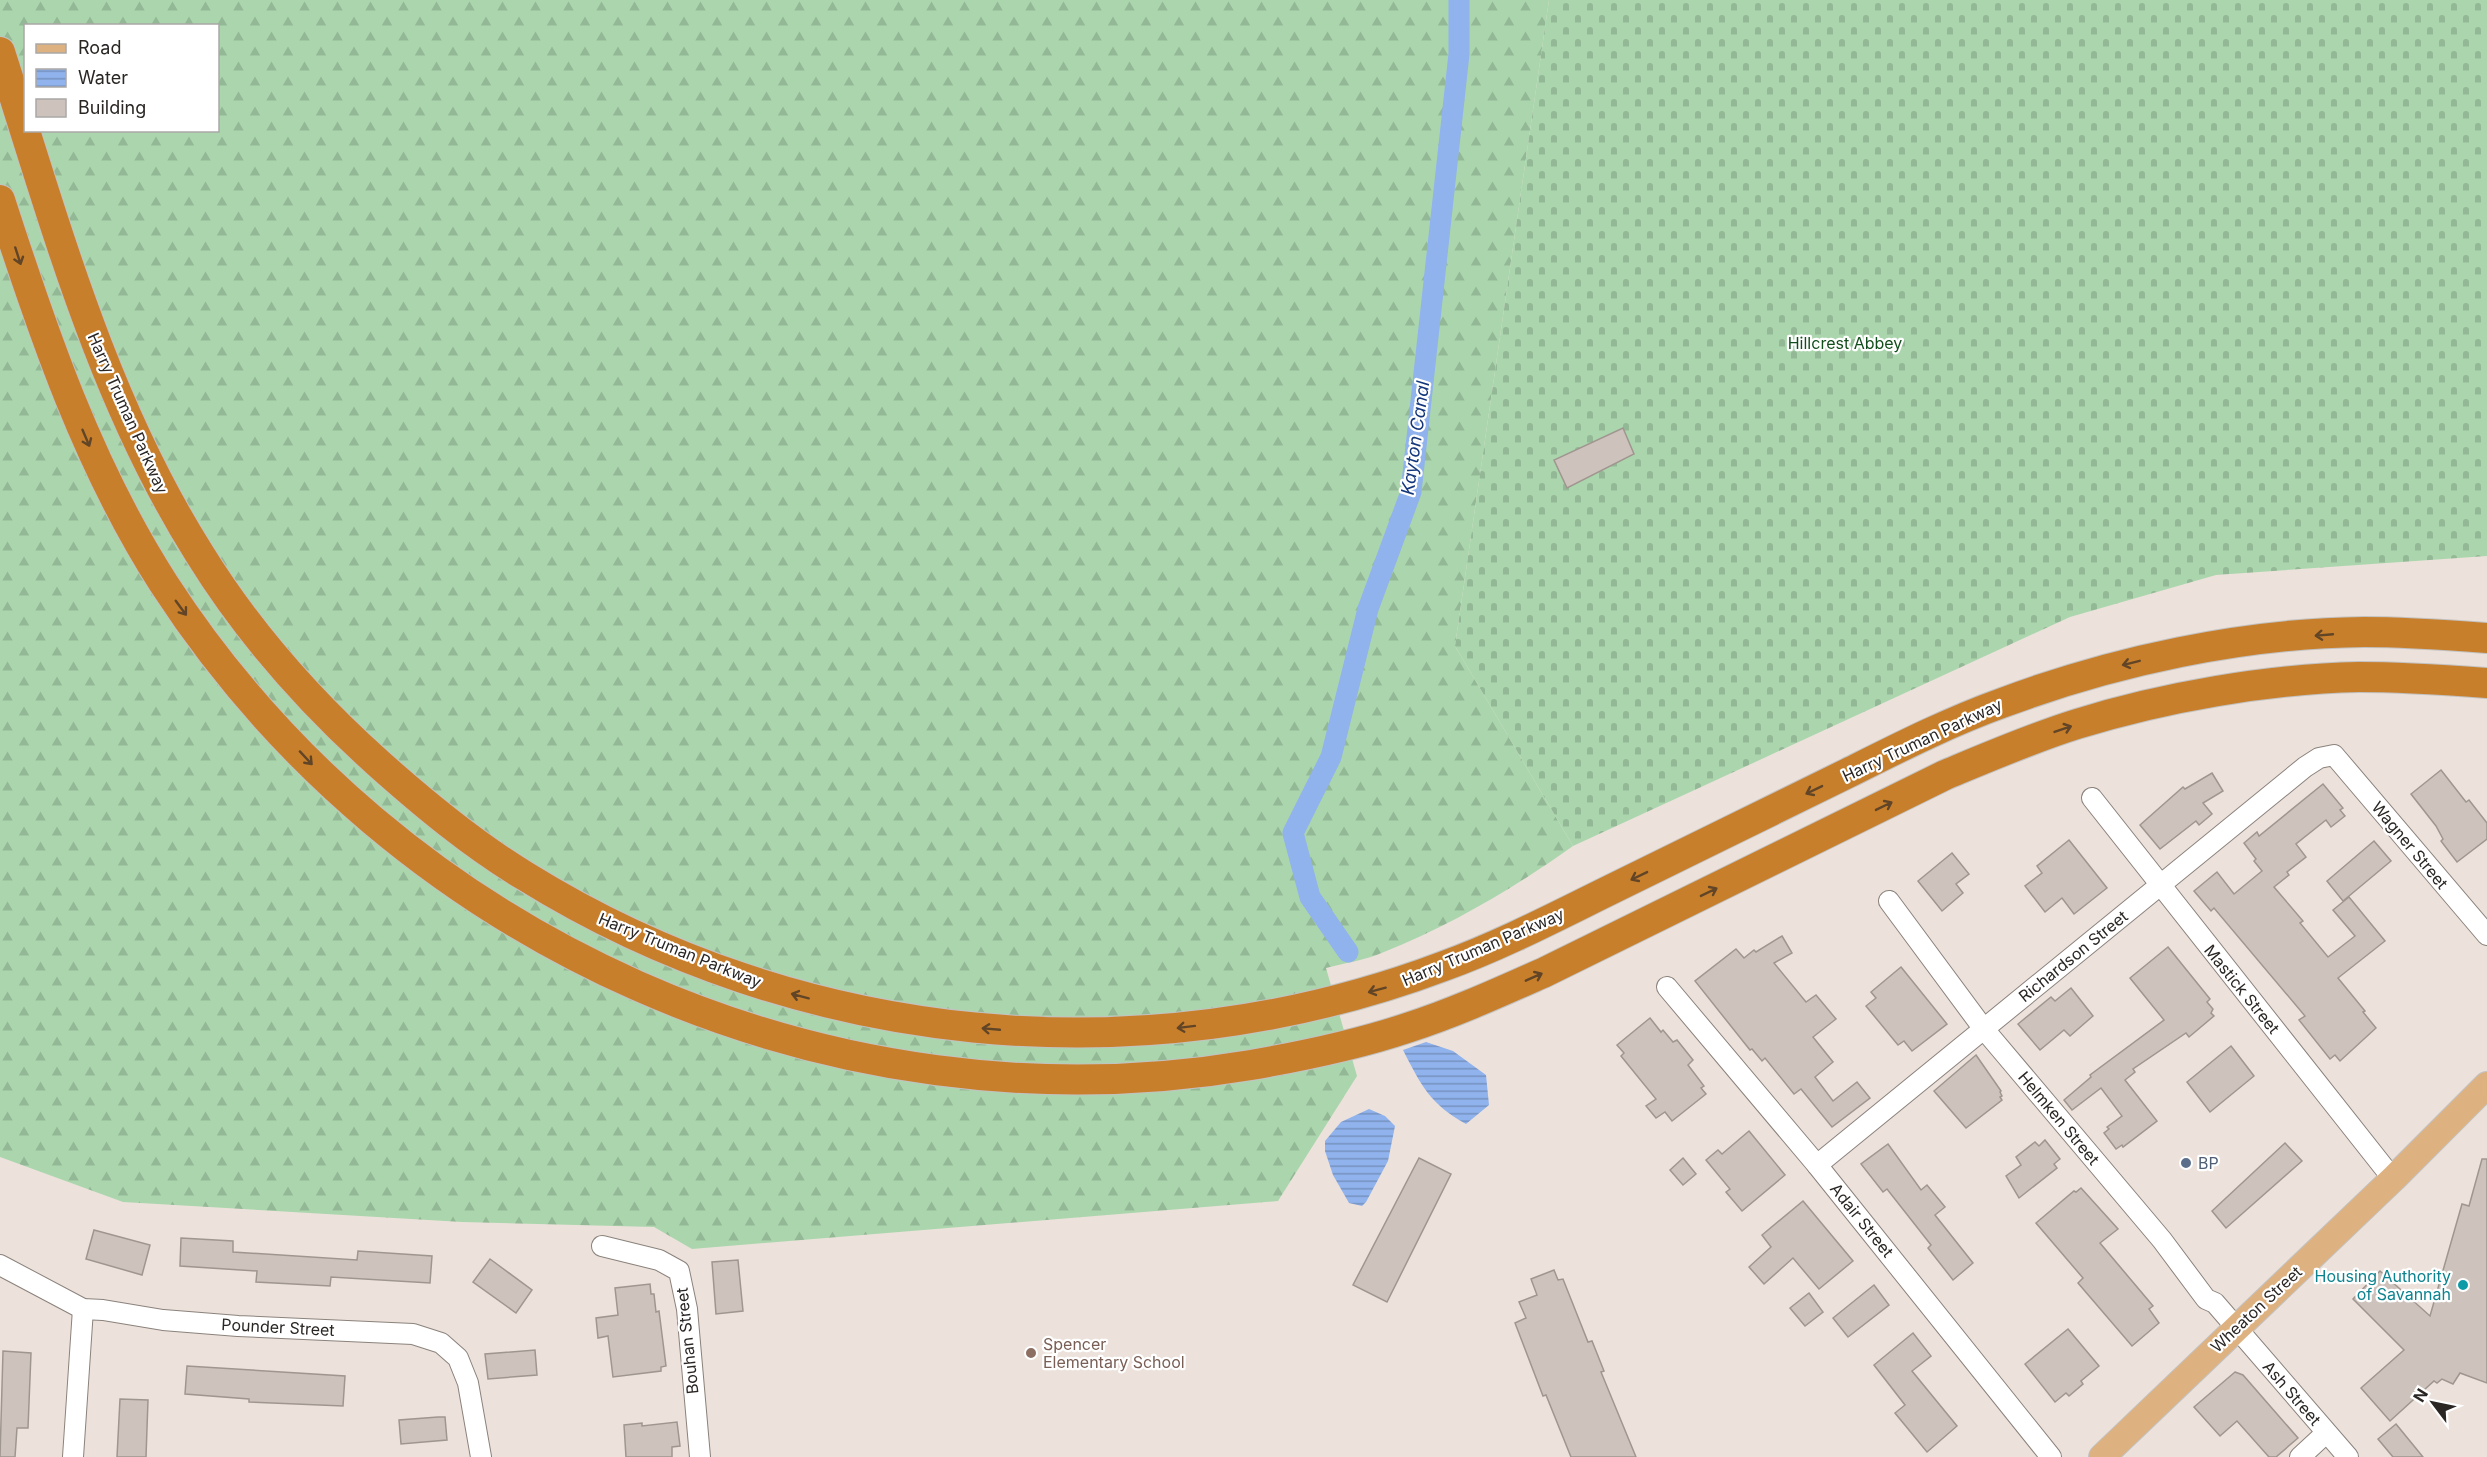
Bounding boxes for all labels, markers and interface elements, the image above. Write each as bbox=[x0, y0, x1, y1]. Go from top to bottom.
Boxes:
legend bbox=[24, 24, 219, 132]
text: Road bbox=[78, 37, 121, 58]
text: Water bbox=[78, 67, 128, 88]
text: Building bbox=[78, 97, 146, 118]
one-way arrow bbox=[13, 246, 24, 265]
street label: Harry Truman Parkway bbox=[84, 330, 172, 496]
park label: Hillcrest Abbey bbox=[1788, 333, 1902, 353]
water label: Kayton Canal bbox=[1397, 379, 1433, 496]
one-way arrow bbox=[81, 429, 92, 447]
one-way arrow bbox=[175, 600, 187, 616]
one-way arrow bbox=[2314, 630, 2334, 641]
one-way arrow bbox=[2122, 657, 2141, 669]
street label: Harry Truman Parkway bbox=[1839, 694, 2005, 786]
one-way arrow bbox=[2053, 722, 2072, 733]
one-way arrow bbox=[298, 751, 313, 766]
one-way arrow bbox=[1806, 784, 1824, 796]
street label: Wagner Street bbox=[2368, 797, 2452, 893]
one-way arrow bbox=[1875, 799, 1893, 811]
one-way arrow bbox=[1631, 870, 1649, 882]
one-way arrow bbox=[1700, 885, 1718, 897]
street label: Harry Truman Parkway bbox=[1399, 904, 1567, 990]
street label: Richardson Street bbox=[2014, 906, 2132, 1006]
street label: Harry Truman Parkway bbox=[596, 908, 764, 992]
street label: Mastick Street bbox=[2200, 941, 2284, 1037]
one-way arrow bbox=[1525, 971, 1543, 982]
one-way arrow bbox=[1368, 984, 1387, 996]
one-way arrow bbox=[790, 990, 809, 1002]
one-way arrow bbox=[1177, 1022, 1197, 1033]
one-way arrow bbox=[982, 1023, 1002, 1034]
street label: Helmken Street bbox=[2014, 1067, 2104, 1169]
place label: BP bbox=[2198, 1153, 2219, 1173]
marker: BP bbox=[2179, 1156, 2193, 1170]
street label: Adair Street bbox=[1826, 1179, 1898, 1261]
street label: Wheaton Street bbox=[2206, 1262, 2306, 1356]
place label: Housing Authority of Savannah bbox=[2314, 1266, 2451, 1304]
marker: Housing Authority of Savannah bbox=[2456, 1278, 2470, 1292]
street label: Bouhan Street bbox=[671, 1287, 703, 1395]
street label: Pounder Street bbox=[221, 1314, 335, 1340]
place label: Spencer Elementary School bbox=[1043, 1334, 1185, 1372]
marker: Spencer Elementary School bbox=[1024, 1346, 1038, 1360]
street label: Ash Street bbox=[2259, 1357, 2325, 1429]
north arrow bbox=[2403, 1373, 2463, 1433]
text: N bbox=[2409, 1385, 2432, 1406]

